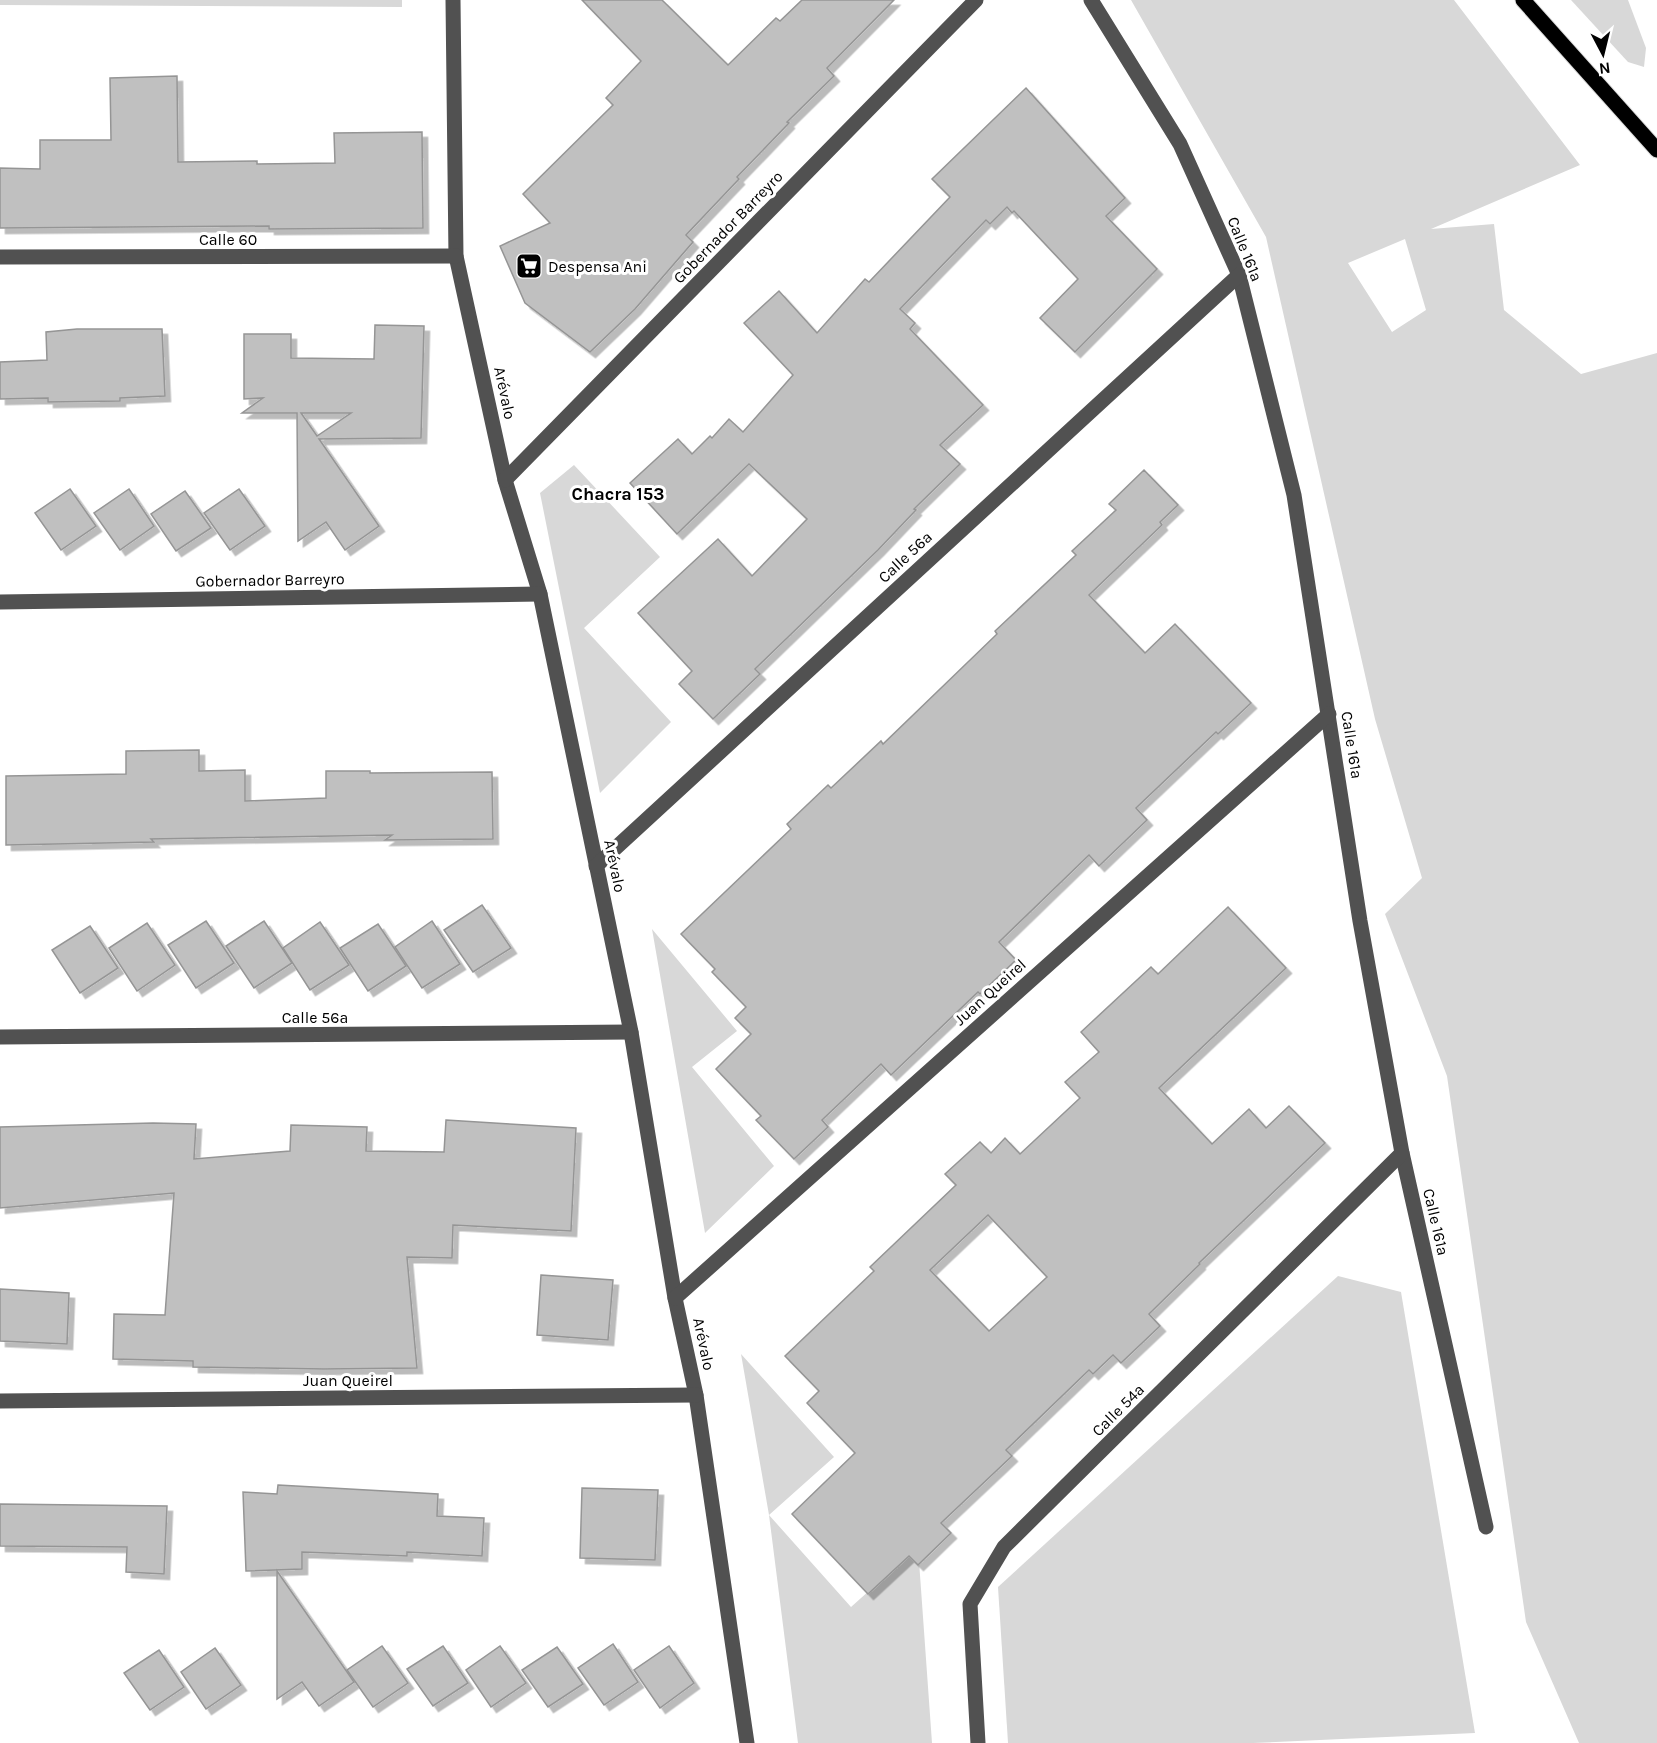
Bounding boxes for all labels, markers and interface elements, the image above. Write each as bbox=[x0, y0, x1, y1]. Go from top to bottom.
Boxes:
north arrow bbox=[1573, 24, 1633, 84]
text: N bbox=[1598, 58, 1612, 79]
street label: Gobernador Barreyro bbox=[669, 167, 787, 287]
street label: Calle 161a bbox=[1223, 214, 1267, 284]
street label: Calle 60 bbox=[199, 230, 257, 249]
supermarket icon: Despensa Ani bbox=[514, 251, 544, 281]
place label: Despensa Ani bbox=[548, 257, 647, 276]
street label: Arévalo bbox=[490, 365, 520, 421]
district label: Chacra 153 bbox=[572, 483, 664, 505]
street label: Calle 56a bbox=[874, 527, 936, 587]
street label: Gobernador Barreyro bbox=[195, 569, 345, 591]
street label: Calle 161a bbox=[1337, 710, 1367, 780]
street label: Arévalo bbox=[600, 838, 630, 894]
street label: Juan Queirel bbox=[950, 955, 1030, 1029]
street label: Calle 56a bbox=[282, 1008, 348, 1027]
street label: Calle 161a bbox=[1419, 1187, 1453, 1257]
street label: Arévalo bbox=[689, 1316, 719, 1372]
street label: Juan Queirel bbox=[303, 1371, 393, 1390]
street label: Calle 54a bbox=[1088, 1380, 1148, 1440]

